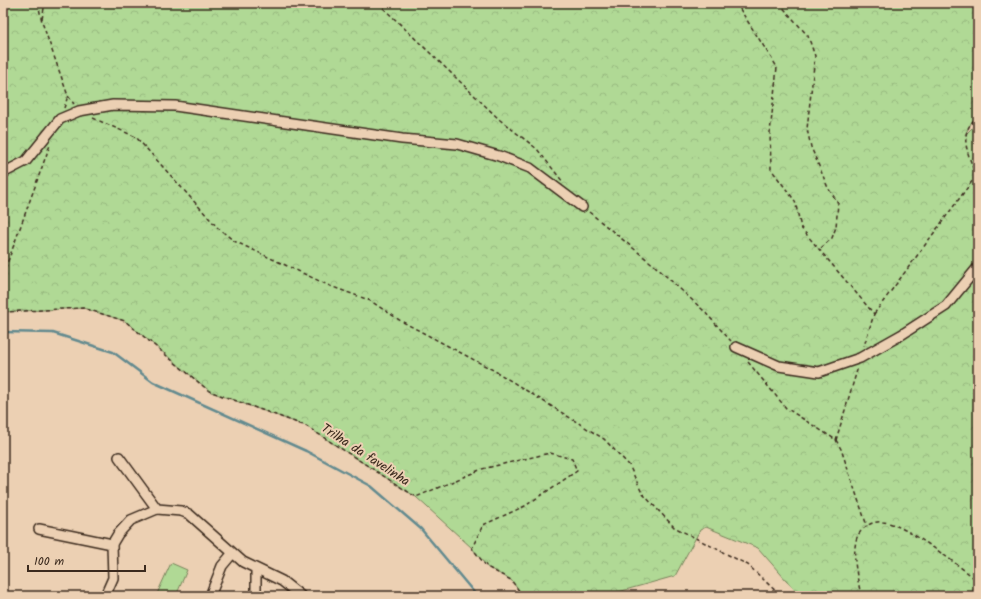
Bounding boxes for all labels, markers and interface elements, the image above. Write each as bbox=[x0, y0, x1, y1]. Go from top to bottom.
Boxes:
street label: Trilha da favelinha bbox=[317, 419, 414, 492]
scale bar bbox=[28, 547, 145, 573]
text: 100 m bbox=[34, 552, 65, 571]

